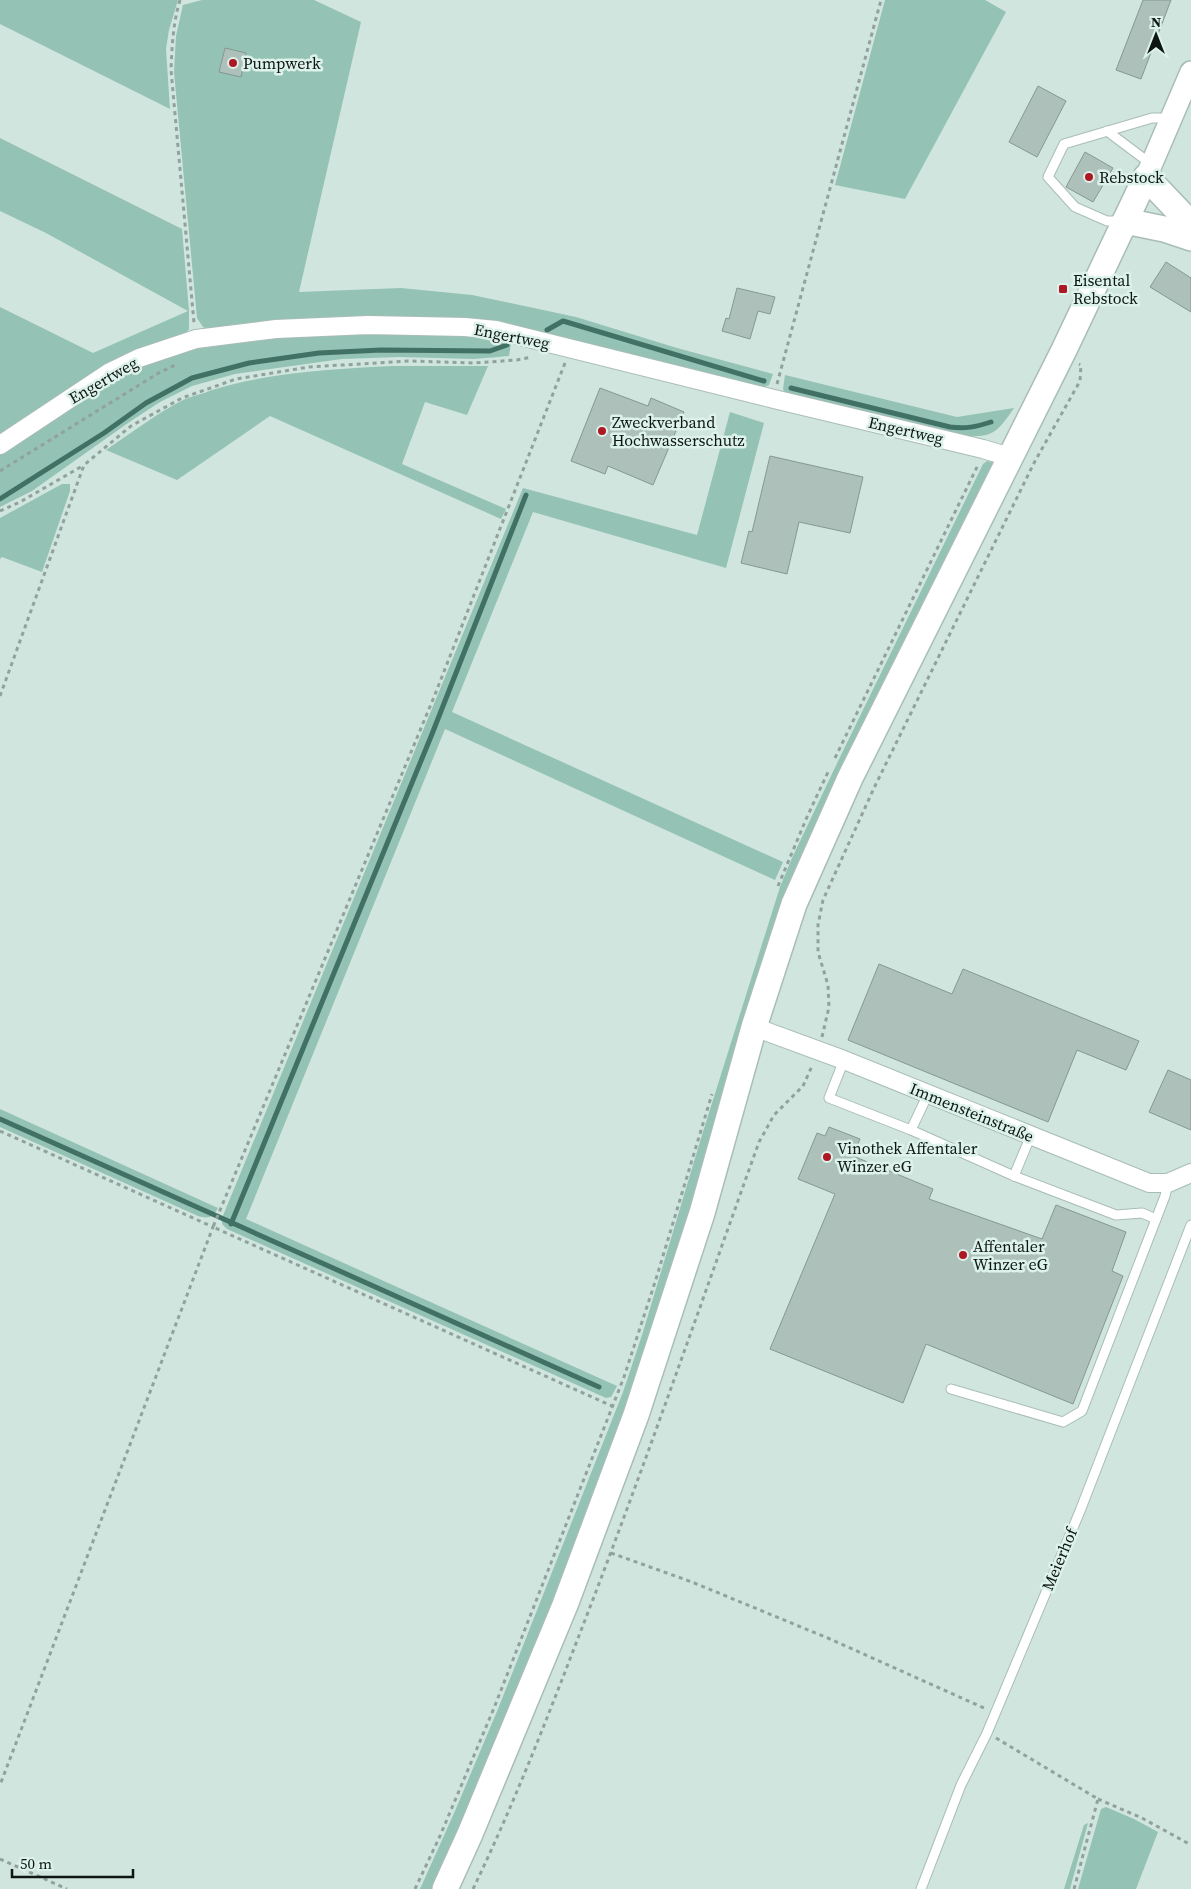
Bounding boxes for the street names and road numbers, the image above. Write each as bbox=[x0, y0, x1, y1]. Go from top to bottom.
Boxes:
street label: Engertweg bbox=[472, 318, 552, 354]
street label: Engertweg bbox=[64, 351, 142, 409]
street label: Engertweg bbox=[866, 411, 946, 449]
street label: Immensteinstraße bbox=[907, 1077, 1037, 1147]
street label: Meierhof bbox=[1036, 1523, 1083, 1594]

